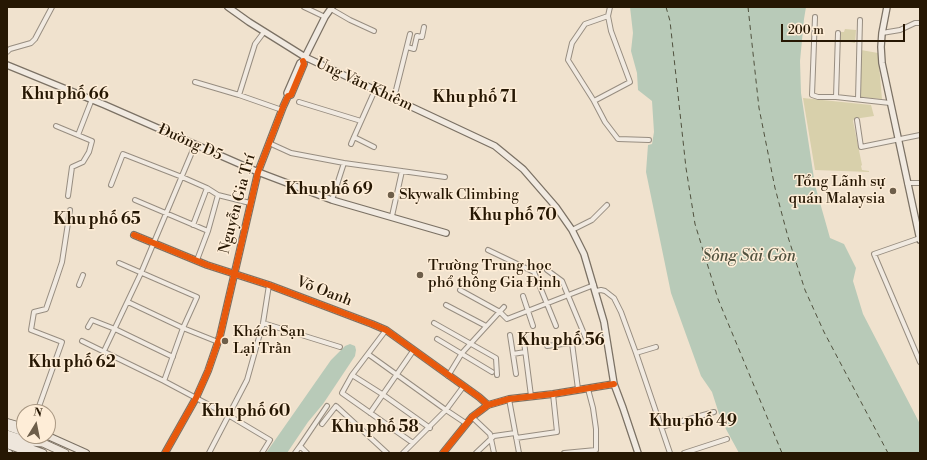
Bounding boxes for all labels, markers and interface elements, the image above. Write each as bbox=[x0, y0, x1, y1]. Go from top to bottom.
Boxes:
scale bar bbox=[783, 16, 907, 42]
text: 200 m bbox=[788, 23, 824, 38]
street label: Ung Văn Khiêm bbox=[313, 55, 415, 115]
district label: Khu phố 66 bbox=[21, 85, 109, 105]
district label: Khu phố 71 bbox=[433, 88, 517, 108]
street label: Đường D5 bbox=[155, 121, 225, 165]
street label: Nguyễn Gia Trí bbox=[216, 152, 260, 256]
place label: Tổng Lãnh sự quán Malaysia bbox=[788, 173, 885, 208]
district label: Khu phố 69 bbox=[285, 180, 373, 200]
place label: Skywalk Climbing bbox=[399, 186, 519, 204]
marker: Tổng Lãnh sự quán Malaysia bbox=[888, 186, 898, 196]
marker: Skywalk Climbing bbox=[386, 190, 396, 200]
district label: Khu phố 70 bbox=[469, 206, 557, 226]
district label: Khu phố 65 bbox=[53, 210, 141, 230]
water label: Sông Sài Gòn bbox=[702, 247, 796, 267]
place label: Trường Trung học phổ thông Gia Định bbox=[428, 257, 561, 292]
marker: Trường Trung học phổ thông Gia Định bbox=[415, 270, 425, 280]
street label: Võ Oanh bbox=[294, 273, 354, 311]
place label: Khách Sạn Lại Trần bbox=[233, 323, 305, 358]
district label: Khu phố 56 bbox=[517, 331, 605, 351]
marker: Khách Sạn Lại Trần bbox=[220, 336, 230, 346]
district label: Khu phố 62 bbox=[28, 353, 116, 373]
district label: Khu phố 60 bbox=[201, 402, 291, 422]
north arrow bbox=[16, 404, 56, 444]
text: N bbox=[32, 406, 43, 421]
district label: Khu phố 49 bbox=[649, 412, 737, 432]
district label: Khu phố 58 bbox=[331, 418, 419, 438]

